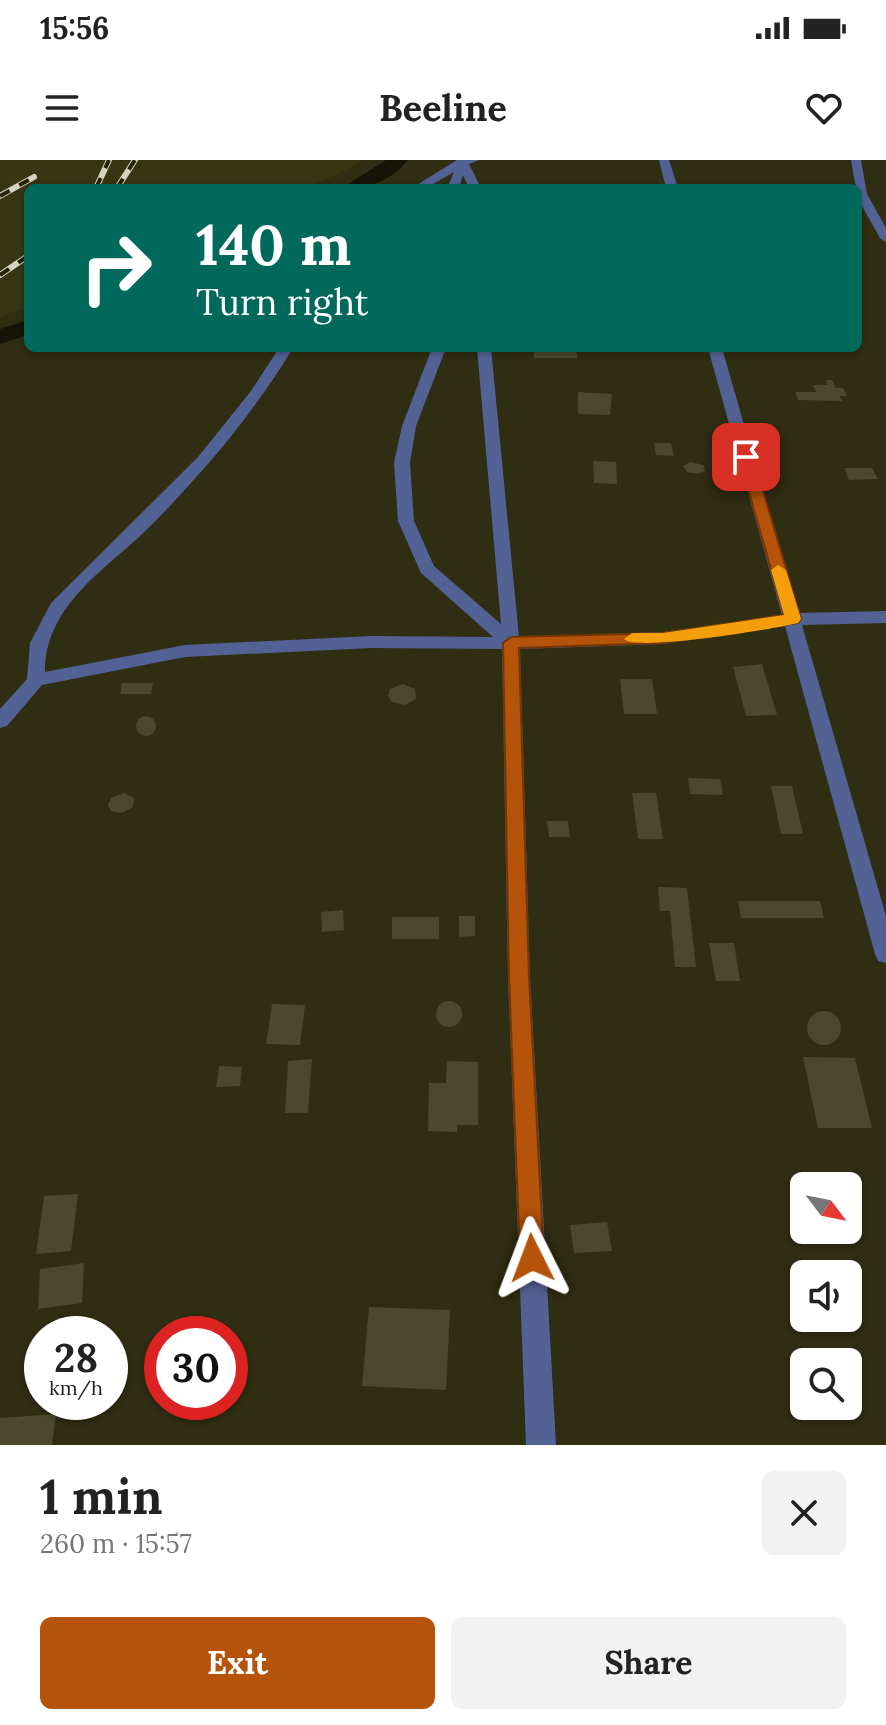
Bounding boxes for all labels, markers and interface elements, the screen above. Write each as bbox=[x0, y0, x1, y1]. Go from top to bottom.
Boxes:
text: 15:56 bbox=[40, 9, 109, 47]
text: Beeline bbox=[379, 85, 507, 131]
icon: menu bbox=[40, 86, 84, 130]
icon: heart bbox=[802, 86, 846, 130]
text: 140 m bbox=[196, 209, 351, 280]
icon: right bbox=[64, 216, 168, 320]
text: Turn right bbox=[196, 279, 369, 325]
pin bbox=[712, 423, 780, 491]
icon: arrive bbox=[724, 435, 768, 479]
north arrow bbox=[790, 1172, 862, 1244]
map controls bbox=[790, 1172, 862, 1420]
position arrow bbox=[490, 1216, 574, 1300]
button: sound bbox=[790, 1260, 862, 1332]
speed limit sign: 30 bbox=[144, 1316, 248, 1420]
text: 28 bbox=[54, 1332, 98, 1383]
button: search bbox=[790, 1348, 862, 1420]
text: km/h bbox=[49, 1375, 103, 1400]
text: 1 min bbox=[40, 1466, 163, 1527]
button: close bbox=[762, 1471, 846, 1555]
text: 260 m · 15:57 bbox=[40, 1527, 192, 1560]
button: Exit bbox=[40, 1617, 435, 1709]
button: Share bbox=[451, 1617, 846, 1709]

